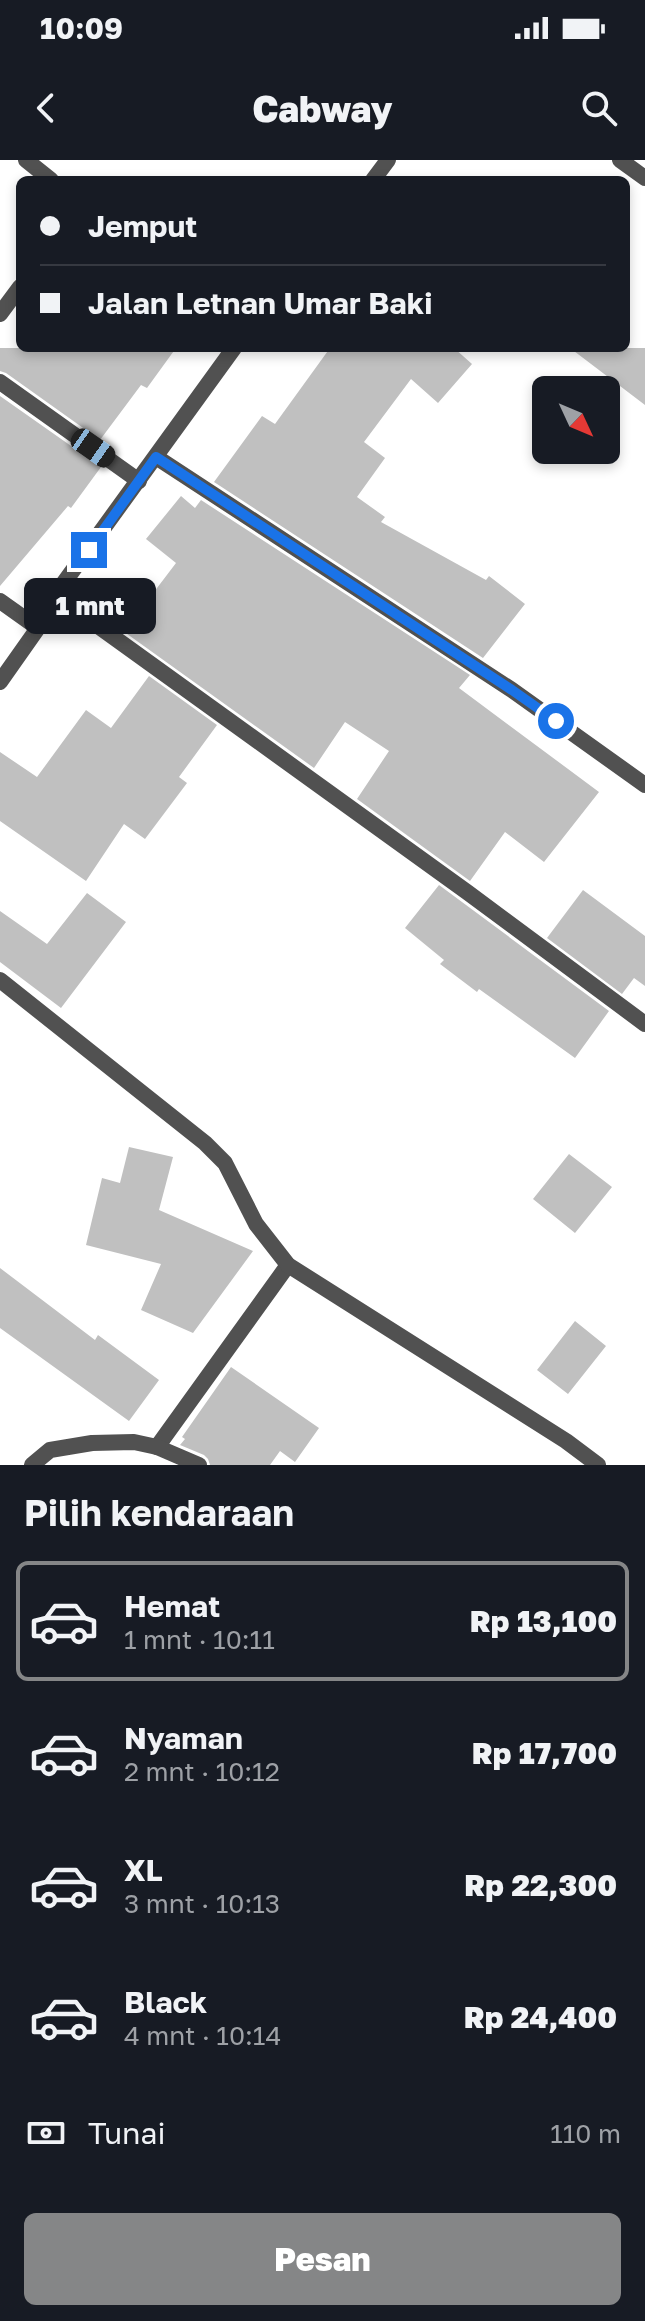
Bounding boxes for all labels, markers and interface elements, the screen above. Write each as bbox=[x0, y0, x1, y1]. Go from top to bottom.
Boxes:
text: 10:09 bbox=[40, 10, 123, 46]
icon: back bbox=[24, 86, 68, 130]
icon: search bbox=[577, 86, 621, 130]
text: Cabway bbox=[252, 87, 393, 130]
text: Jemput bbox=[88, 208, 197, 244]
text: Jalan Letnan Umar Baki bbox=[88, 285, 432, 321]
north arrow bbox=[532, 376, 620, 464]
map controls bbox=[532, 376, 620, 464]
car bbox=[66, 424, 120, 472]
route end bbox=[71, 532, 107, 568]
callout: 1 mnt bbox=[23, 578, 155, 634]
text: 1 mnt bbox=[55, 590, 125, 621]
route start bbox=[538, 703, 574, 739]
text: Pilih kendaraan bbox=[24, 1491, 294, 1534]
icon: car bbox=[28, 1585, 100, 1657]
text: Hemat bbox=[124, 1588, 220, 1624]
text: Rp 13,100 bbox=[470, 1603, 617, 1639]
text: 1 mnt · 10:11 bbox=[124, 1624, 275, 1655]
icon: car bbox=[28, 1717, 100, 1789]
text: Nyaman bbox=[124, 1720, 243, 1756]
text: Rp 17,700 bbox=[472, 1735, 617, 1771]
text: 2 mnt · 10:12 bbox=[124, 1756, 280, 1787]
icon: car bbox=[28, 1849, 100, 1921]
text: XL bbox=[124, 1852, 163, 1888]
text: Rp 22,300 bbox=[464, 1867, 617, 1903]
text: 3 mnt · 10:13 bbox=[124, 1888, 280, 1919]
icon: car bbox=[28, 1981, 100, 2053]
text: Black bbox=[124, 1984, 207, 2020]
text: Rp 24,400 bbox=[464, 1999, 617, 2035]
text: 4 mnt · 10:14 bbox=[124, 2020, 281, 2051]
icon: cash bbox=[24, 2111, 68, 2155]
text: Tunai bbox=[88, 2115, 166, 2151]
text: 110 m bbox=[550, 2118, 621, 2149]
button: Pesan bbox=[24, 2213, 621, 2305]

